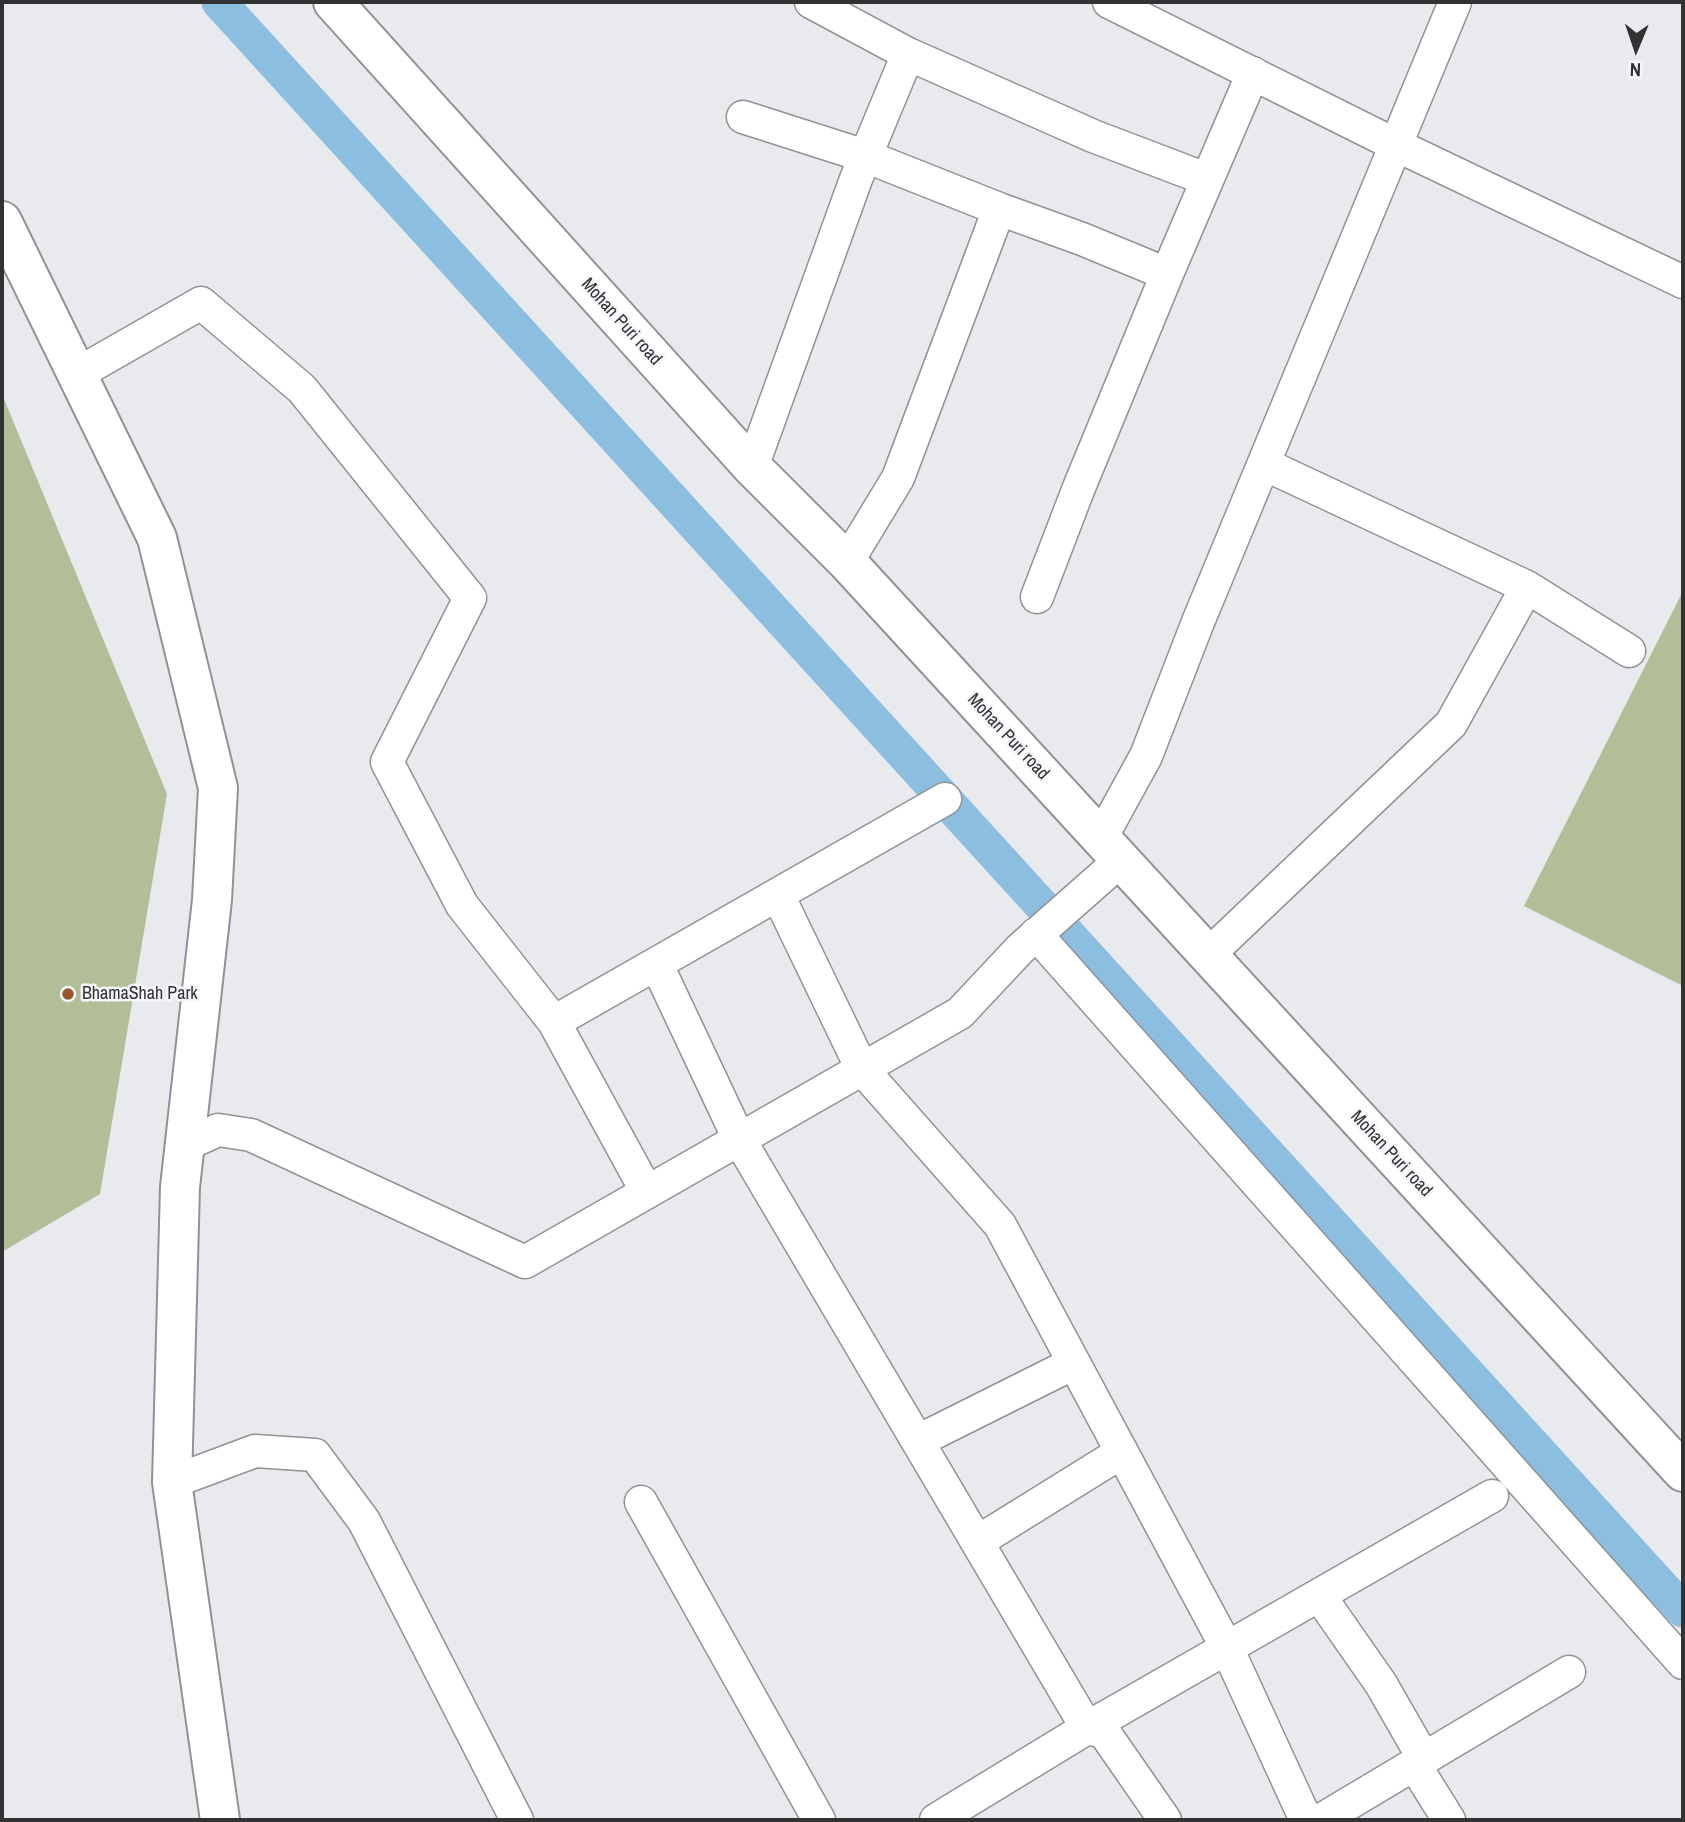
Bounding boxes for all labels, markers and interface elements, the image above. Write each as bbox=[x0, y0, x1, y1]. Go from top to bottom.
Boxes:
north arrow bbox=[1601, 14, 1671, 84]
text: N bbox=[1629, 57, 1641, 83]
street label: Mohan Puri road bbox=[576, 274, 666, 370]
street label: Mohan Puri road bbox=[963, 689, 1053, 785]
place label: BhamaShah Park bbox=[82, 983, 198, 1005]
marker: BhamaShah Park bbox=[60, 986, 76, 1002]
street label: Mohan Puri road bbox=[1346, 1106, 1436, 1202]

